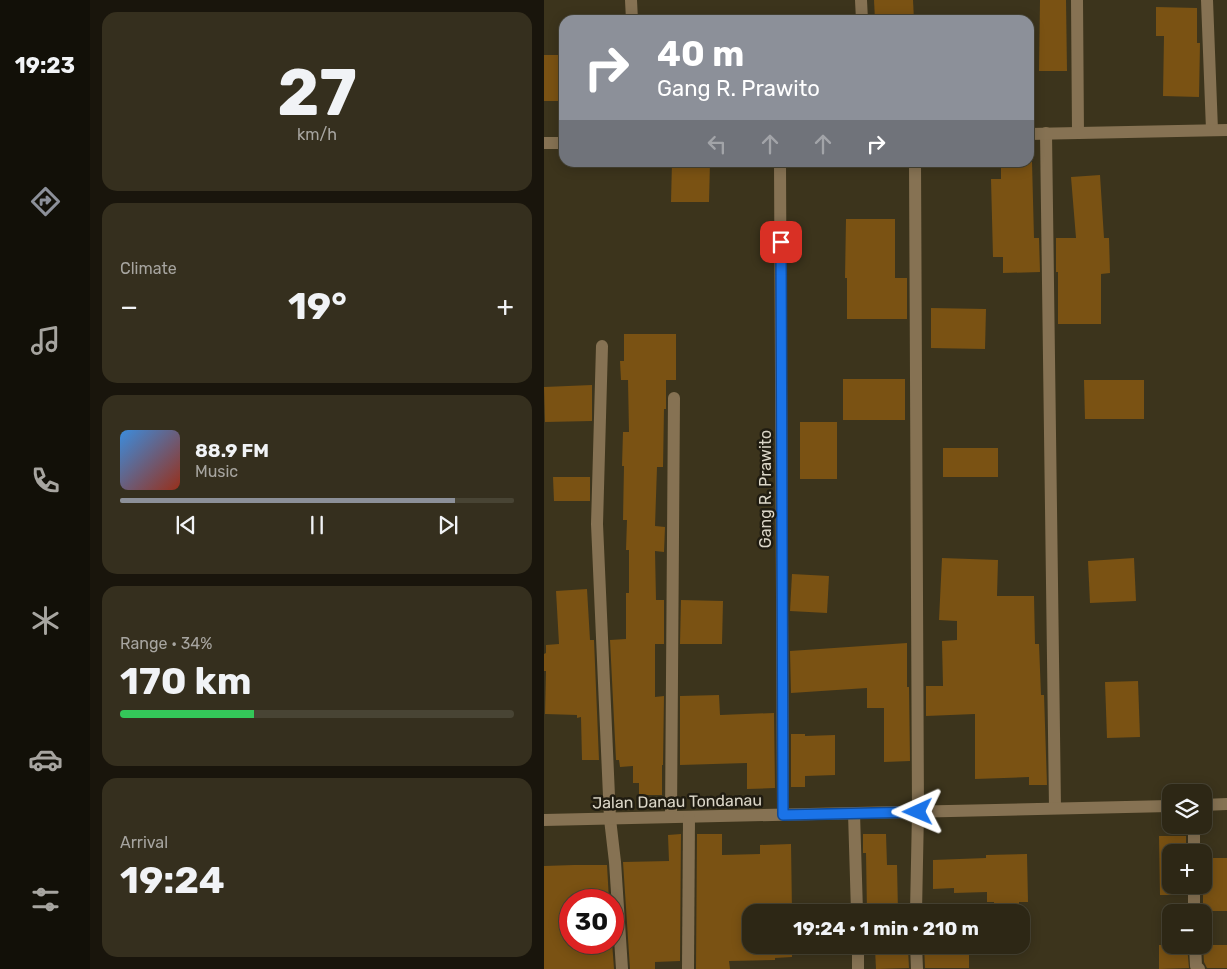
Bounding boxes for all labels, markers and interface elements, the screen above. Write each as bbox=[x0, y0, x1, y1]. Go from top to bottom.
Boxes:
text: 40 m bbox=[657, 33, 744, 75]
icon: right bbox=[574, 35, 639, 100]
text: 19:23 bbox=[15, 52, 75, 79]
text: 27 bbox=[277, 54, 357, 131]
text: Gang R. Prawito bbox=[657, 75, 820, 102]
text: km/h bbox=[297, 125, 337, 144]
icon: left bbox=[703, 130, 731, 158]
icon: ahead bbox=[756, 130, 784, 158]
icon: ahead bbox=[809, 130, 837, 158]
icon: right bbox=[862, 130, 890, 158]
icon: directions bbox=[28, 184, 63, 219]
pin bbox=[760, 221, 802, 263]
icon: arrive bbox=[767, 228, 795, 256]
text: Climate bbox=[120, 259, 177, 278]
text: 19° bbox=[288, 283, 347, 329]
text: − bbox=[120, 290, 138, 323]
text: + bbox=[497, 290, 514, 323]
icon: music bbox=[28, 323, 63, 358]
street label: Gang R. Prawito bbox=[756, 430, 775, 548]
text: 88.9 FM bbox=[195, 439, 269, 462]
text: Music bbox=[195, 462, 238, 481]
icon: phone bbox=[28, 463, 63, 498]
icon: previous bbox=[172, 511, 200, 539]
icon: pause bbox=[303, 511, 331, 539]
icon: next bbox=[434, 511, 462, 539]
icon: climate bbox=[28, 603, 63, 638]
text: Range · 34% bbox=[120, 634, 212, 653]
text: 170 km bbox=[120, 658, 252, 704]
icon: car bbox=[28, 742, 63, 777]
map controls bbox=[1162, 784, 1212, 954]
button: layers bbox=[1162, 784, 1212, 834]
position arrow bbox=[891, 785, 943, 837]
street label: Jalan Danau Tondanau bbox=[592, 791, 762, 812]
text: Arrival bbox=[120, 833, 168, 852]
button: + bbox=[1162, 844, 1212, 894]
text: 19:24 bbox=[120, 857, 225, 903]
icon: filters bbox=[28, 882, 63, 917]
speed limit sign: 30 bbox=[559, 889, 624, 954]
button: − bbox=[1162, 904, 1212, 954]
text: 19:24 · 1 min · 210 m bbox=[793, 917, 979, 940]

